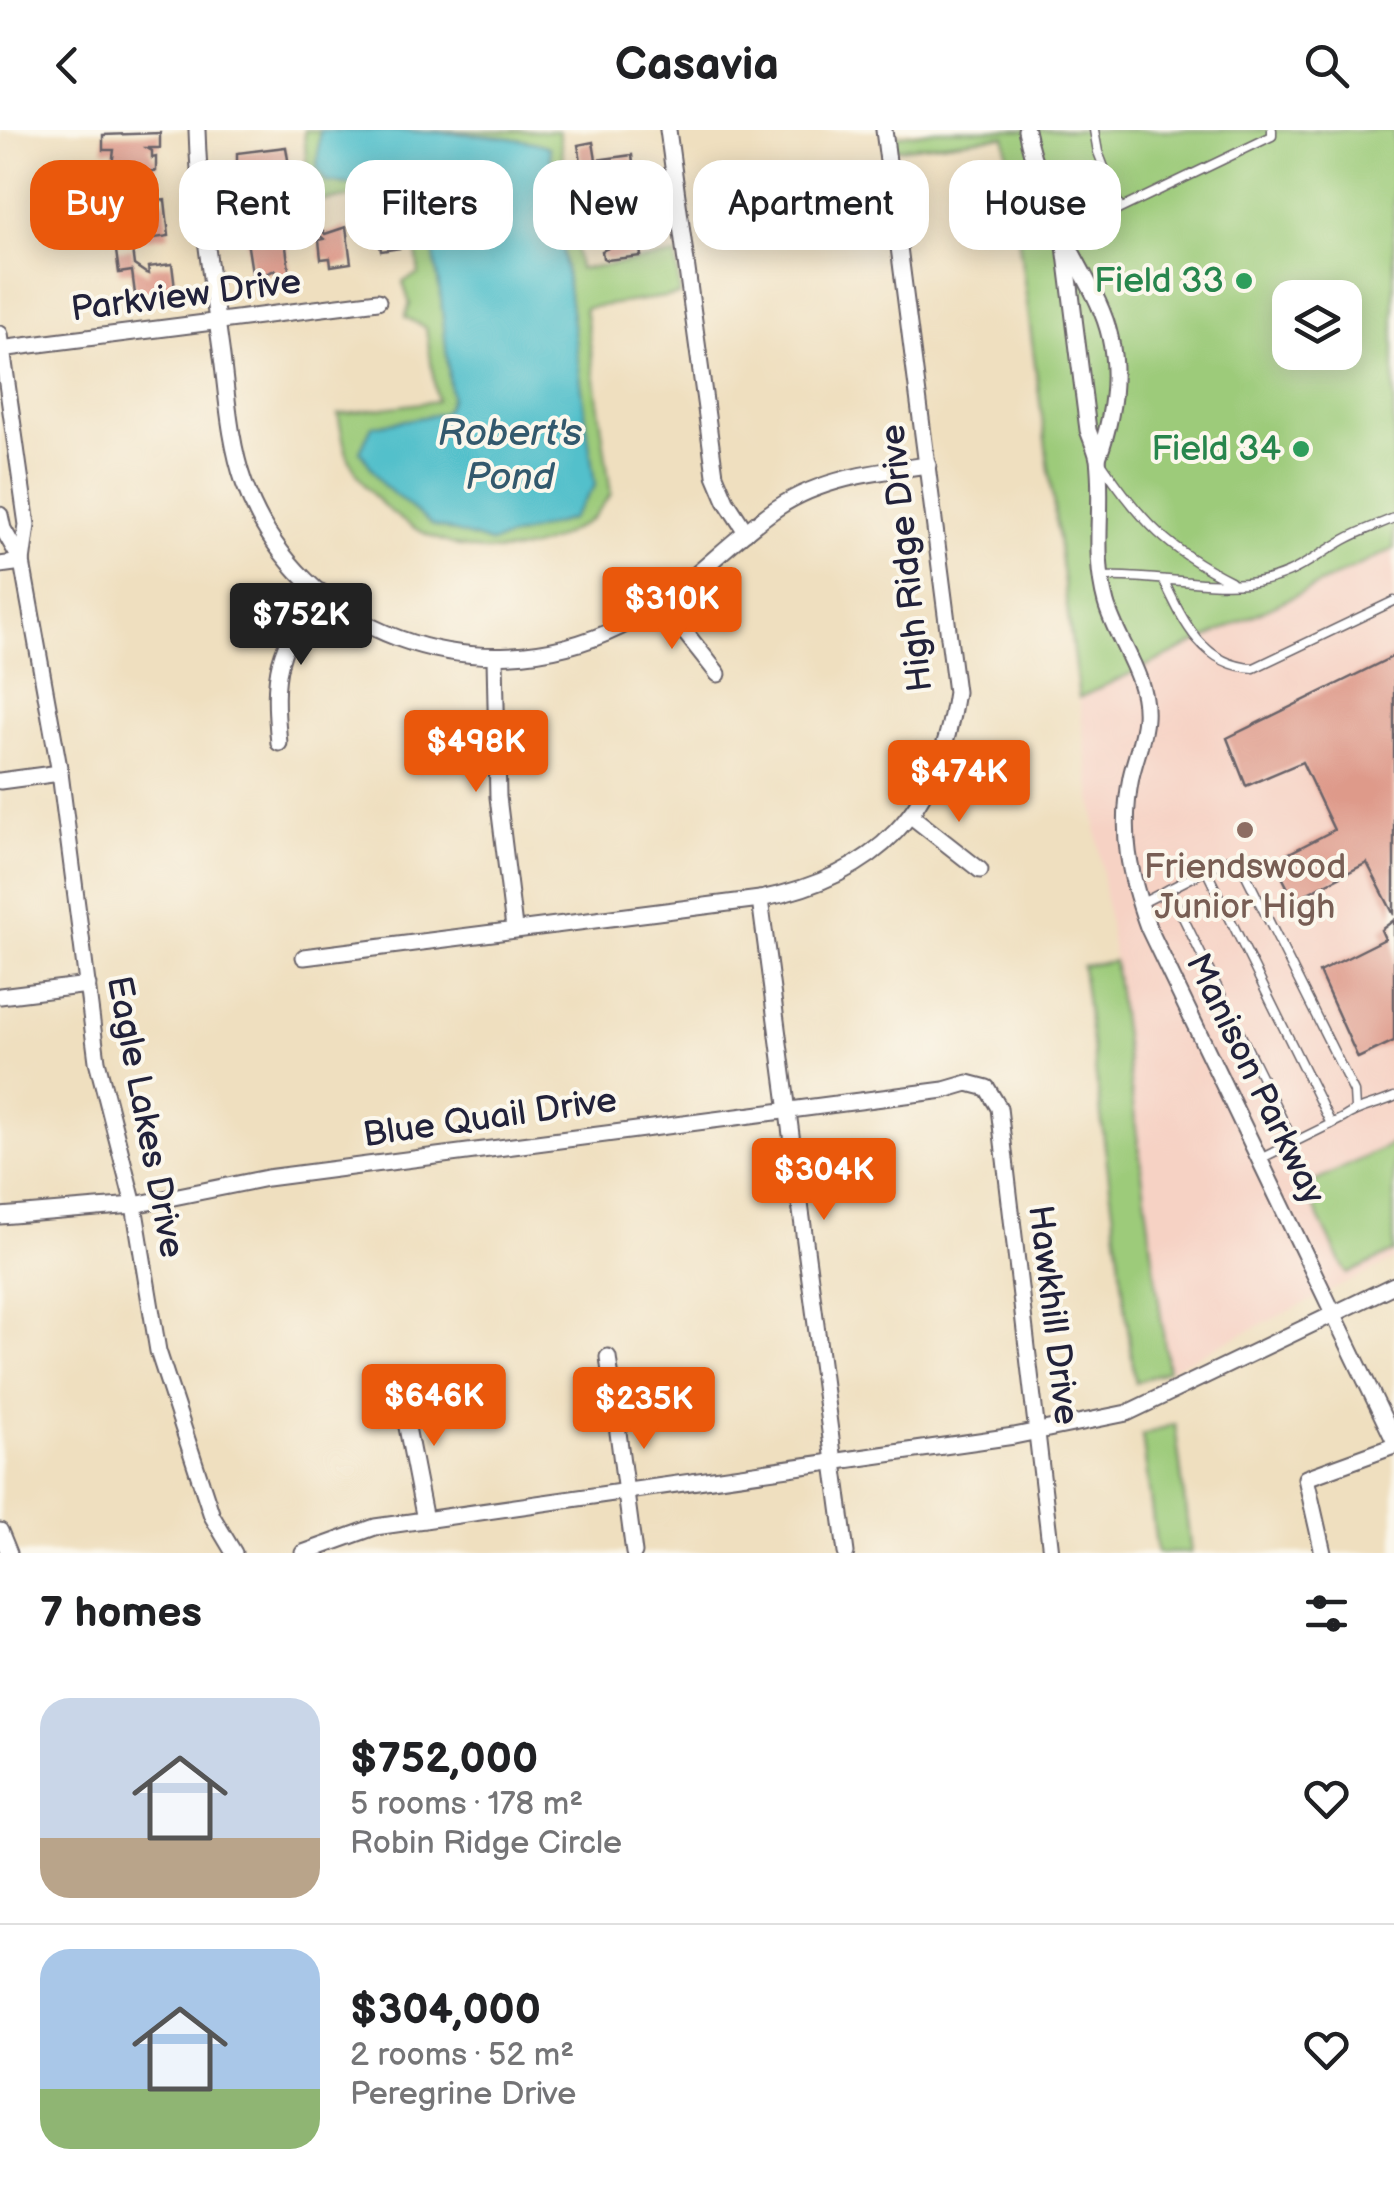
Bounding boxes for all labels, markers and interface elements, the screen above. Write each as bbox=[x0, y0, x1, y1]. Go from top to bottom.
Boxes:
icon: back bbox=[40, 38, 95, 93]
text: Casavia bbox=[615, 38, 779, 93]
icon: search bbox=[1299, 38, 1354, 93]
chip: Buy bbox=[30, 160, 159, 250]
chip: Rent bbox=[179, 160, 325, 250]
chip: Filters bbox=[345, 160, 513, 250]
chip: New bbox=[533, 160, 673, 250]
chip: Apartment bbox=[693, 160, 929, 250]
chip: House bbox=[949, 160, 1121, 250]
place label: Field 33 bbox=[1094, 260, 1224, 303]
street label: Parkview Drive bbox=[69, 261, 303, 331]
marker: Field 33 bbox=[1233, 270, 1255, 292]
map controls bbox=[1272, 280, 1362, 370]
button: layers bbox=[1272, 280, 1362, 370]
water label: Robert's Pond bbox=[438, 411, 582, 500]
street label: High Ridge Drive bbox=[872, 422, 942, 694]
place label: Field 34 bbox=[1151, 428, 1281, 471]
marker: Field 34 bbox=[1290, 438, 1312, 460]
pin: $310K bbox=[602, 567, 742, 652]
text: $310K bbox=[625, 580, 719, 619]
pin: $752K bbox=[231, 583, 371, 668]
text: $752K bbox=[252, 596, 350, 635]
pin: $498K bbox=[406, 710, 546, 795]
text: $498K bbox=[426, 723, 526, 762]
pin: $474K bbox=[889, 740, 1029, 825]
text: $474K bbox=[910, 753, 1008, 792]
marker: Friendswood Junior High bbox=[1234, 819, 1256, 841]
place label: Friendswood Junior High bbox=[1144, 846, 1346, 929]
street label: Manison Parkway bbox=[1176, 947, 1334, 1211]
street label: Eagle Lakes Drive bbox=[97, 972, 193, 1262]
street label: Blue Quail Drive bbox=[360, 1079, 620, 1157]
pin: $304K bbox=[754, 1138, 894, 1223]
text: $304K bbox=[774, 1151, 874, 1190]
street label: Hawkhill Drive bbox=[1018, 1203, 1088, 1427]
pin: $646K bbox=[364, 1364, 504, 1449]
pin: $235K bbox=[574, 1367, 714, 1452]
text: $646K bbox=[384, 1377, 484, 1416]
text: $235K bbox=[595, 1380, 693, 1419]
icon: filters bbox=[1299, 1586, 1354, 1641]
text: 7 homes bbox=[40, 1588, 202, 1639]
text: $752,000 bbox=[350, 1734, 538, 1785]
icon: home bbox=[120, 1738, 240, 1858]
icon: heart bbox=[1299, 1771, 1354, 1826]
text: 5 rooms · 178 m² bbox=[350, 1785, 583, 1824]
text: Robin Ridge Circle bbox=[350, 1824, 622, 1863]
text: $304,000 bbox=[350, 1985, 541, 2036]
icon: home bbox=[120, 1989, 240, 2109]
icon: heart bbox=[1299, 2022, 1354, 2077]
text: 2 rooms · 52 m² bbox=[350, 2036, 574, 2075]
text: Peregrine Drive bbox=[350, 2075, 576, 2114]

